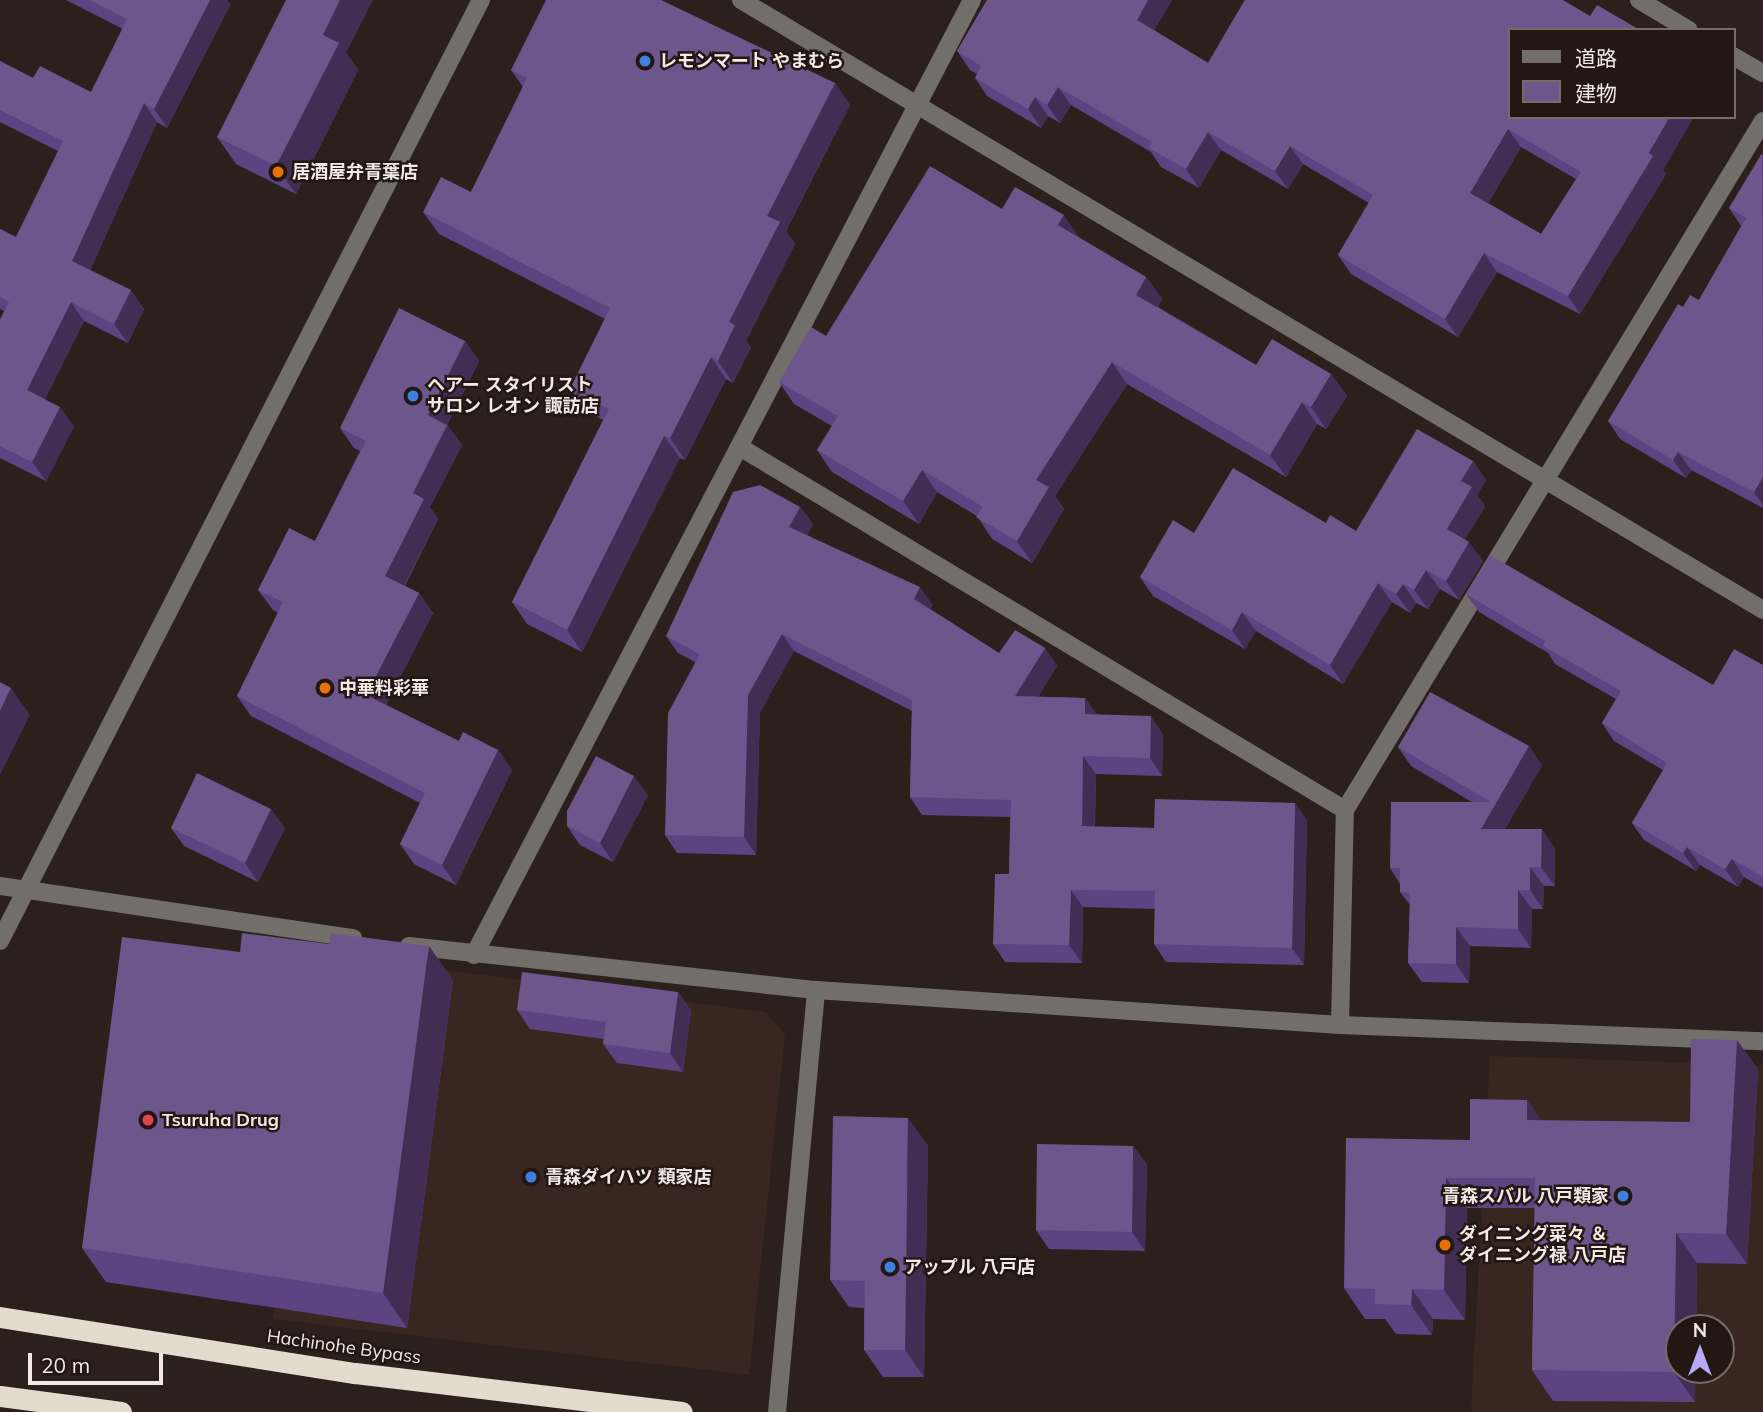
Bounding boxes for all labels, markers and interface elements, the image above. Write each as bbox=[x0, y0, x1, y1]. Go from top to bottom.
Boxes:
legend bbox=[1508, 28, 1735, 119]
text: 道路 bbox=[1575, 45, 1617, 71]
place label: レモンマート やまむら bbox=[659, 50, 844, 72]
marker: レモンマート やまむら bbox=[637, 53, 653, 69]
text: 建物 bbox=[1575, 80, 1617, 106]
place label: 居酒屋弁青葉店 bbox=[292, 161, 418, 183]
marker: 居酒屋弁青葉店 bbox=[270, 164, 286, 180]
place label: ヘアー スタイリスト サロン レオン 諏訪店 bbox=[427, 375, 599, 418]
marker: ヘアー スタイリスト サロン レオン 諏訪店 bbox=[405, 388, 421, 404]
place label: 中華料彩華 bbox=[339, 677, 429, 699]
marker: 中華料彩華 bbox=[317, 680, 333, 696]
place label: Tsuruha Drug bbox=[162, 1109, 279, 1131]
marker: Tsuruha Drug bbox=[140, 1112, 156, 1128]
place label: 青森ダイハツ 類家店 bbox=[545, 1166, 712, 1188]
marker: 青森ダイハツ 類家店 bbox=[523, 1169, 539, 1185]
place label: 青森スバル 八戸類家 bbox=[1442, 1185, 1609, 1207]
marker: 青森スバル 八戸類家 bbox=[1615, 1188, 1631, 1204]
place label: ダイニング菜々 ＆ ダイニング禄 八戸店 bbox=[1459, 1224, 1626, 1266]
marker: ダイニング菜々 ＆ ダイニング禄 八戸店 bbox=[1437, 1237, 1453, 1253]
place label: アップル 八戸店 bbox=[904, 1256, 1035, 1278]
marker: アップル 八戸店 bbox=[882, 1259, 898, 1275]
north arrow bbox=[1665, 1314, 1735, 1384]
text: N bbox=[1693, 1318, 1707, 1342]
street label: Hachinohe Bypass bbox=[266, 1325, 422, 1369]
scale bar bbox=[32, 1338, 166, 1382]
text: 20 m bbox=[41, 1352, 90, 1378]

